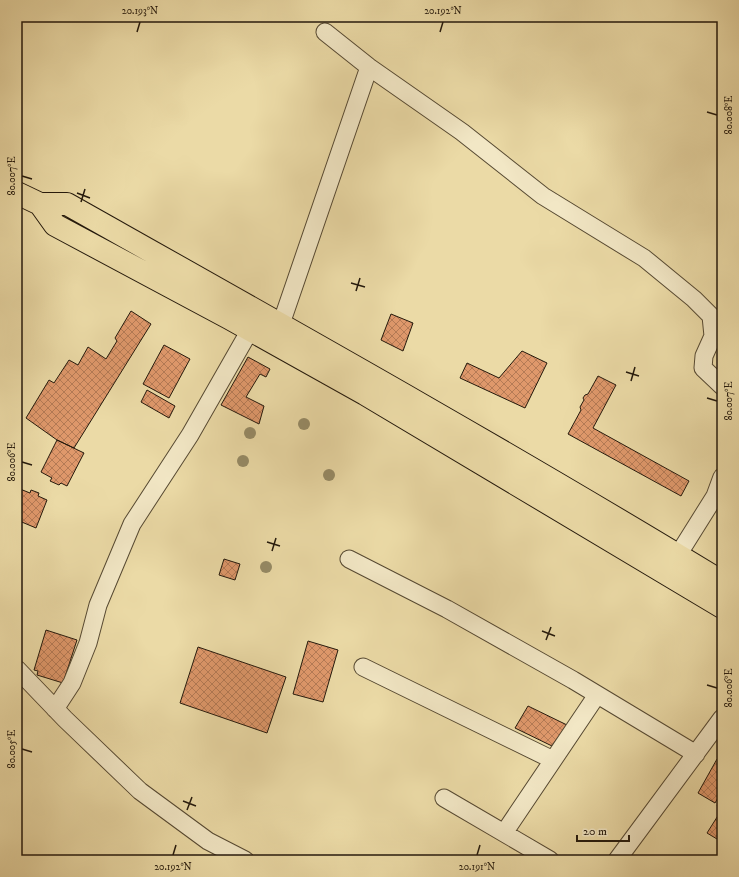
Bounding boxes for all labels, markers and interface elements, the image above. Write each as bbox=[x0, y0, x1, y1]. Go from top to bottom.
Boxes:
text: 20.193°N bbox=[122, 5, 158, 17]
text: 20.192°N bbox=[424, 5, 462, 17]
text: 80.008°E bbox=[723, 96, 735, 134]
text: 80.007°E bbox=[6, 156, 18, 196]
text: 80.007°E bbox=[723, 381, 735, 421]
text: 80.006°E bbox=[6, 443, 18, 482]
text: 80.006°E bbox=[723, 669, 735, 708]
text: 80.005°E bbox=[6, 730, 18, 768]
scale bar bbox=[577, 817, 629, 843]
text: 20 m bbox=[583, 824, 607, 839]
text: 20.192°N bbox=[154, 861, 192, 873]
text: 20.191°N bbox=[459, 861, 495, 873]

